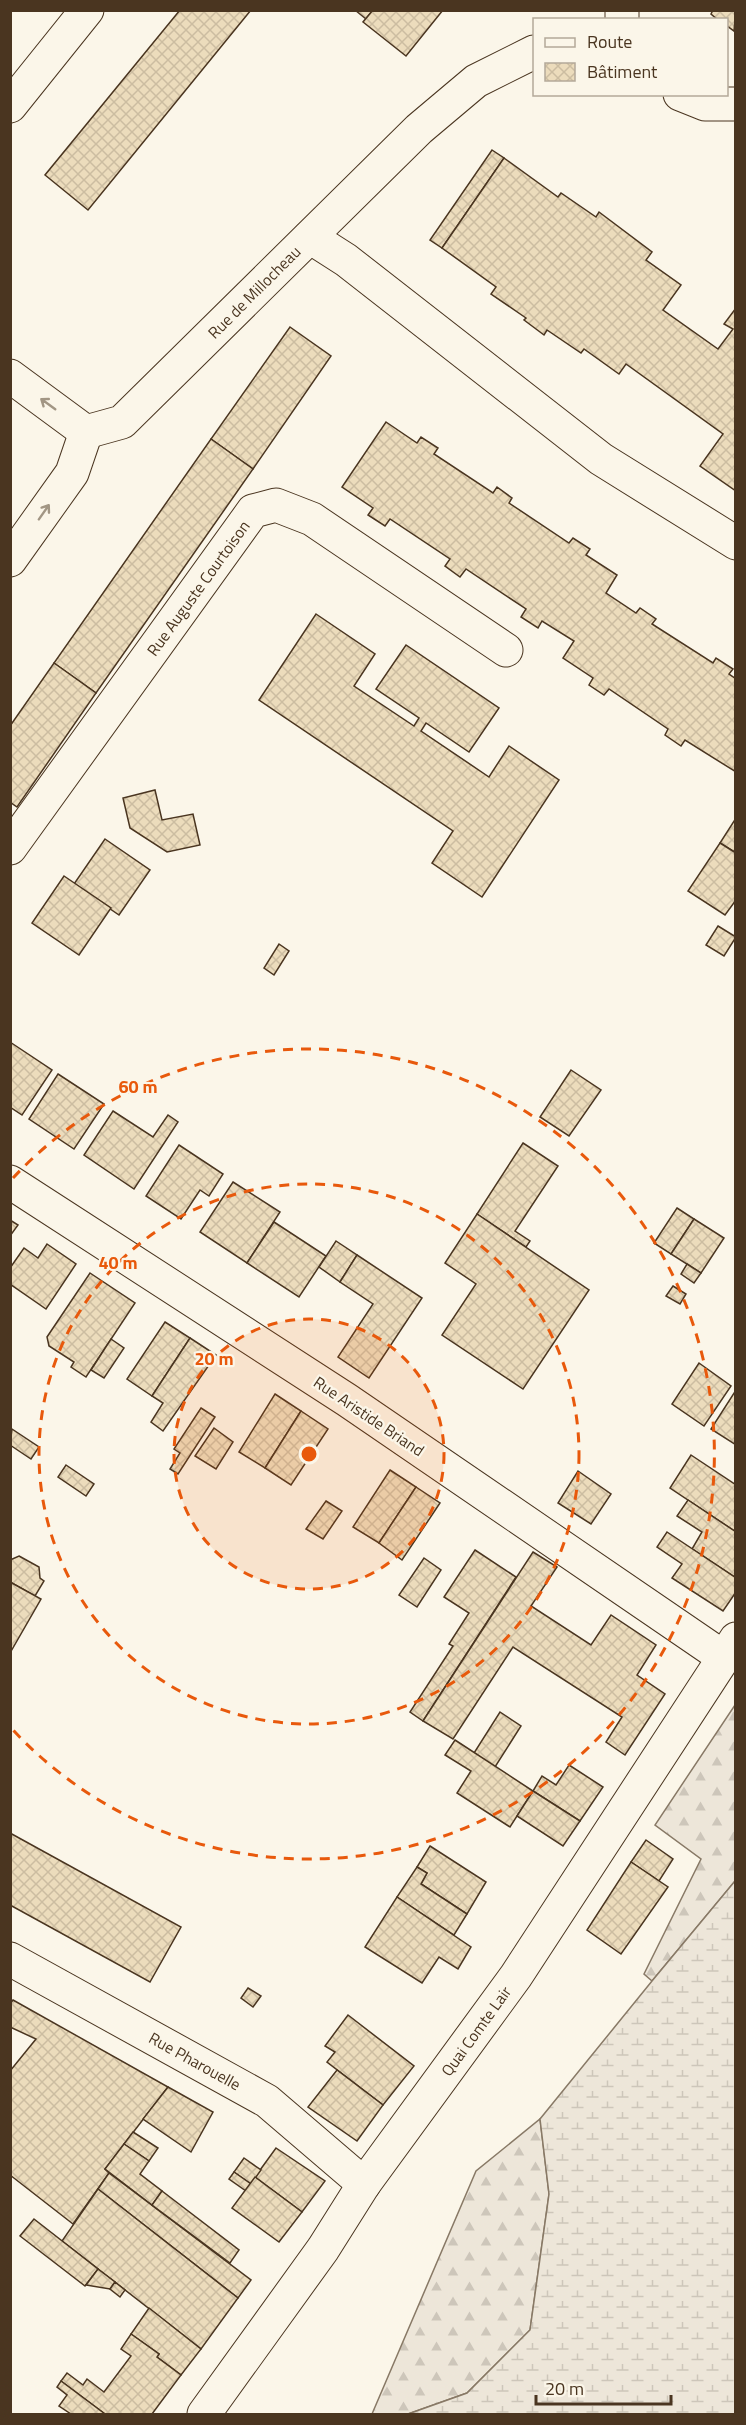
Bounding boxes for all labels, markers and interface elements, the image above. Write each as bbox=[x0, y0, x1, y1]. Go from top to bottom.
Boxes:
legend bbox=[533, 18, 728, 96]
text: Route bbox=[587, 28, 632, 55]
text: Bâtiment bbox=[587, 58, 658, 85]
street label: Rue de Millocheau bbox=[202, 240, 306, 344]
one-way arrow bbox=[40, 398, 56, 410]
one-way arrow bbox=[38, 505, 50, 521]
street label: Rue Auguste Courtoison bbox=[141, 515, 255, 661]
text: 60 m bbox=[118, 1073, 158, 1100]
text: 40 m bbox=[98, 1249, 138, 1276]
text: 20 m bbox=[194, 1345, 234, 1372]
street label: Rue Aristide Briand bbox=[309, 1370, 429, 1462]
centre of rings bbox=[299, 1444, 319, 1464]
street label: Quai Comte Lair bbox=[435, 1981, 517, 2081]
street label: Rue Pharouelle bbox=[145, 2026, 245, 2096]
scale bar bbox=[536, 2368, 671, 2406]
text: 20 m bbox=[545, 2375, 584, 2402]

